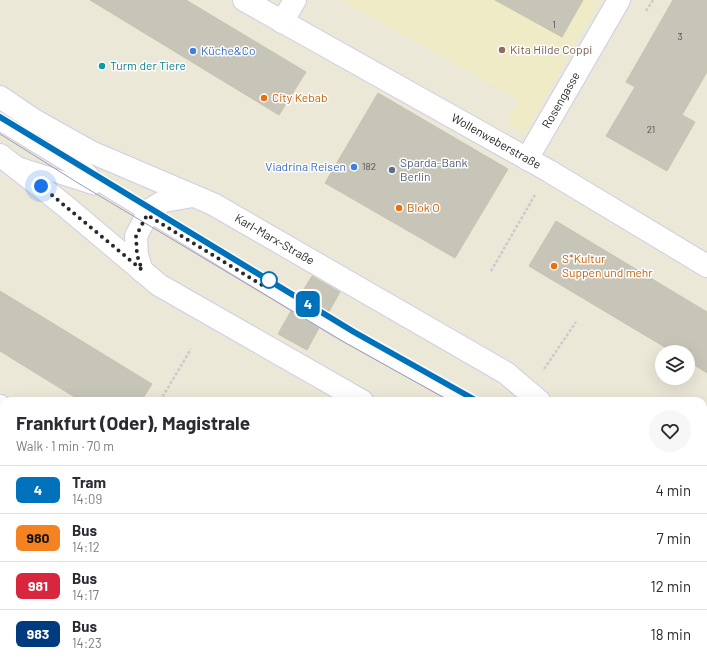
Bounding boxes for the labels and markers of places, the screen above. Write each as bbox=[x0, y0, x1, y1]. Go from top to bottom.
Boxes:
place label: Kita Hilde Coppi bbox=[510, 42, 592, 56]
place label: Küche&Co bbox=[201, 43, 256, 57]
marker: Kita Hilde Coppi bbox=[497, 45, 507, 55]
marker: Küche&Co bbox=[188, 46, 198, 56]
place label: Turm der Tiere bbox=[110, 58, 186, 72]
marker: Turm der Tiere bbox=[97, 61, 107, 71]
place label: City Kebab bbox=[272, 90, 327, 104]
marker: City Kebab bbox=[259, 93, 269, 103]
place label: Sparda-Bank Berlin bbox=[400, 155, 468, 183]
place label: Viadrina Reisen bbox=[265, 159, 346, 173]
marker: Viadrina Reisen bbox=[349, 162, 359, 172]
marker: Sparda-Bank Berlin bbox=[387, 165, 397, 175]
place label: Blok O bbox=[407, 200, 440, 214]
marker: Blok O bbox=[394, 203, 404, 213]
place label: S*Kultur Suppen und mehr bbox=[562, 251, 653, 279]
marker: S*Kultur Suppen und mehr bbox=[549, 261, 559, 271]
unlabelled marker bbox=[260, 271, 278, 289]

